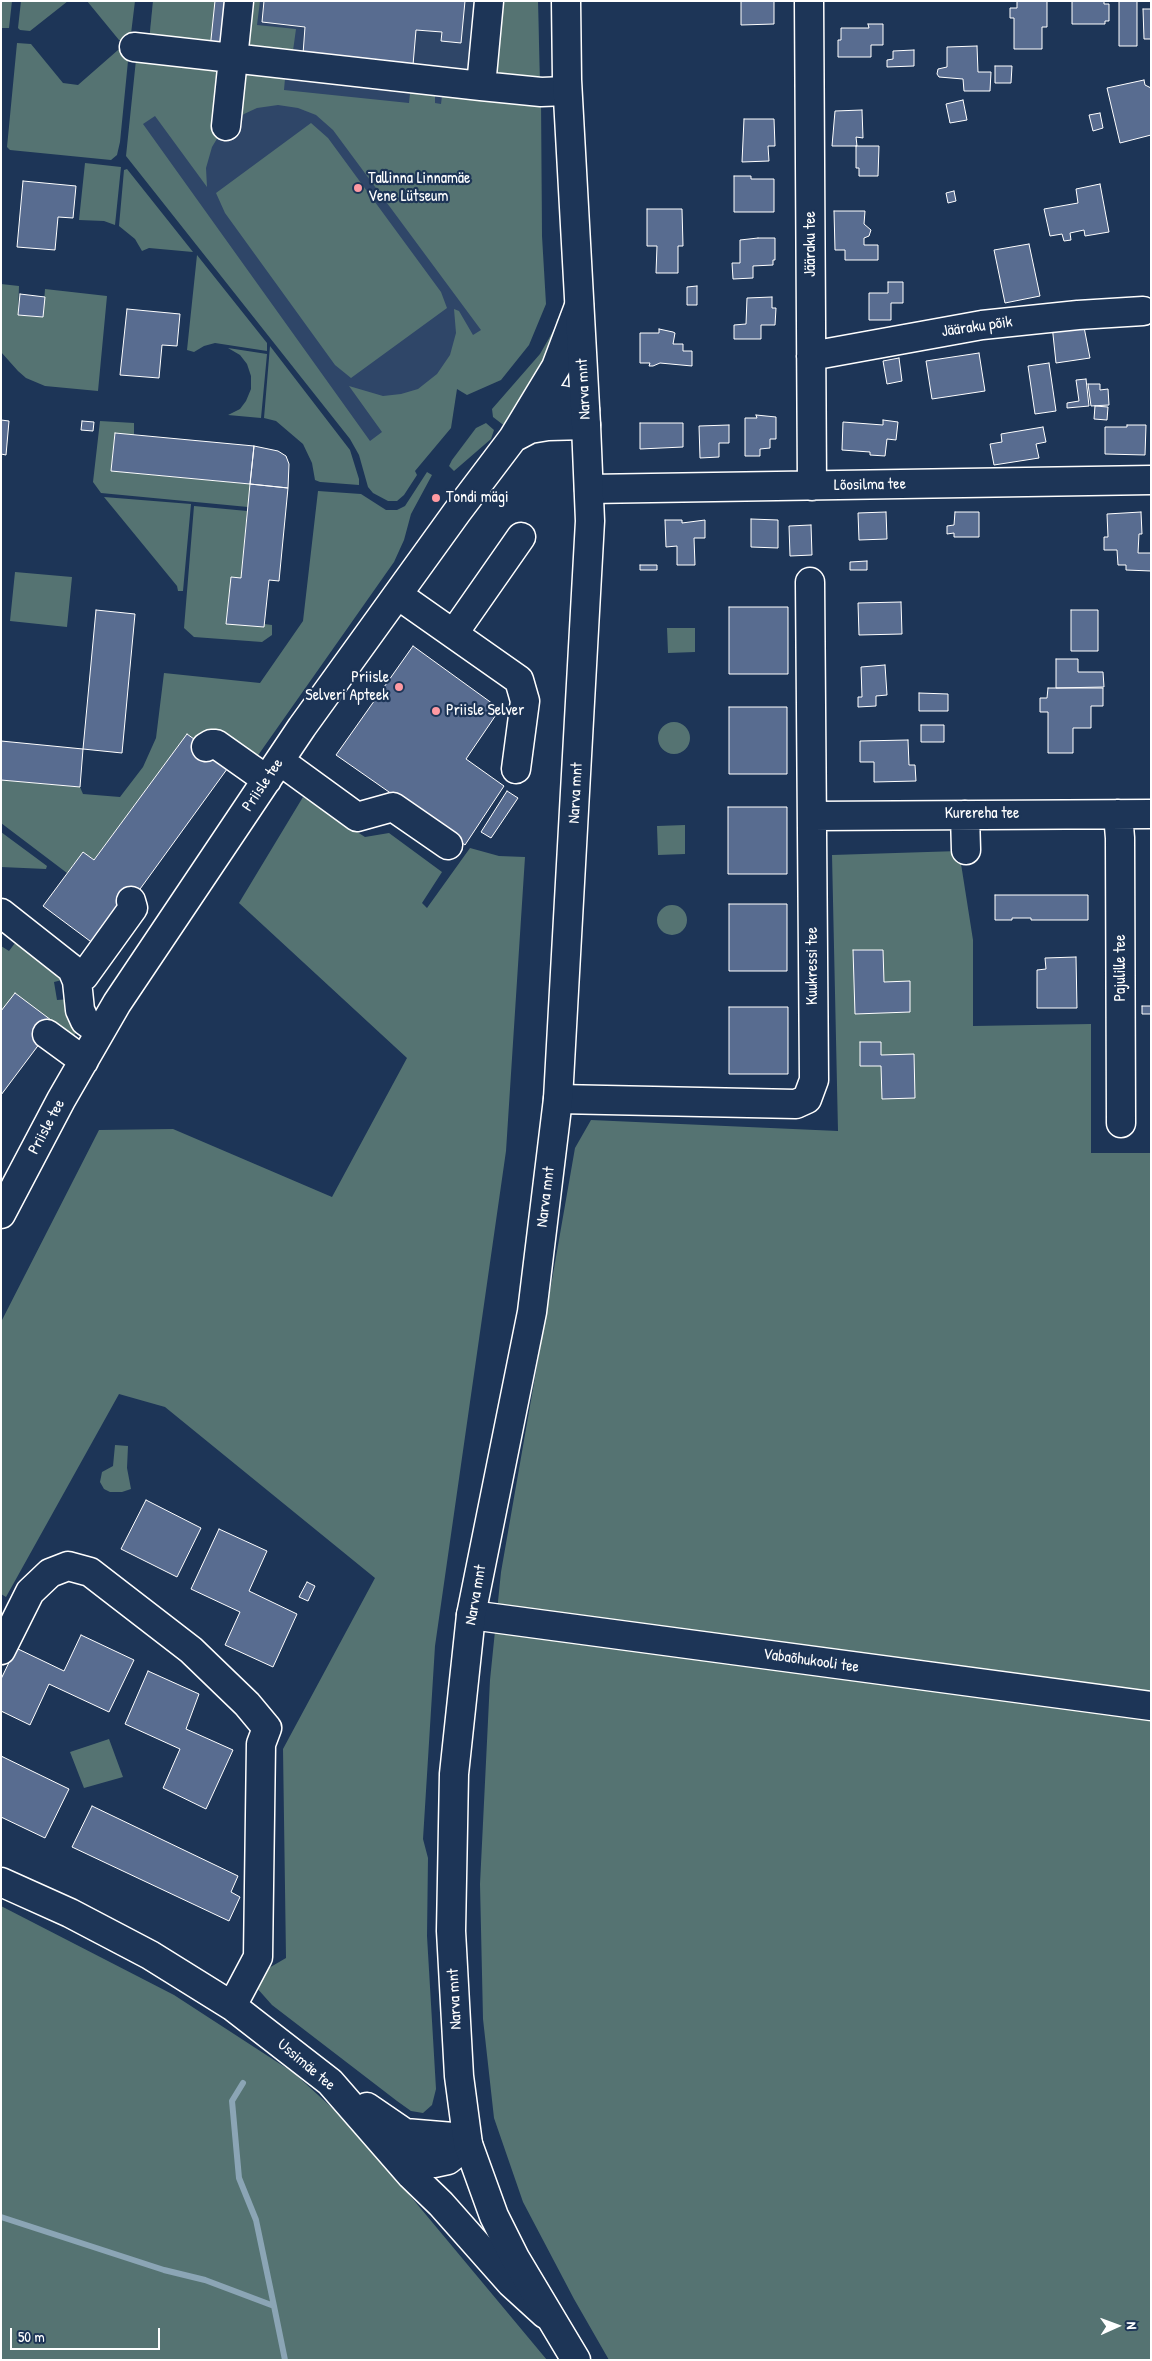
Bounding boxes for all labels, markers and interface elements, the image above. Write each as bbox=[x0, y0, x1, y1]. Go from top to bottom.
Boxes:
place label: Tallinna Linnamäe Vene Lütseum bbox=[368, 169, 470, 207]
marker: Tallinna Linnamäe Vene Lütseum bbox=[352, 182, 364, 194]
street label: Jääraku tee bbox=[801, 211, 821, 277]
street label: Jääraku põik bbox=[940, 313, 1014, 341]
street label: Narva mnt bbox=[573, 358, 595, 420]
street label: Lõosilma tee bbox=[834, 475, 906, 495]
place label: Tondi mägi bbox=[446, 488, 509, 508]
marker: Tondi mägi bbox=[430, 492, 442, 504]
place label: Priisle Selveri Apteek bbox=[305, 668, 389, 706]
marker: Priisle Selveri Apteek bbox=[393, 681, 405, 693]
place label: Priisle Selver bbox=[446, 701, 524, 721]
marker: Priisle Selver bbox=[430, 705, 442, 717]
street label: Priisle tee bbox=[238, 755, 288, 815]
street label: Narva mnt bbox=[565, 762, 587, 824]
street label: Kurereha tee bbox=[945, 804, 1019, 824]
street label: Kuukressi tee bbox=[803, 927, 823, 1005]
street label: Pajulille tee bbox=[1111, 934, 1131, 1002]
street label: Priisle tee bbox=[25, 1096, 69, 1158]
street label: Narva mnt bbox=[533, 1166, 559, 1228]
street label: Narva mnt bbox=[461, 1563, 491, 1627]
street label: Vabaõhukooli tee bbox=[762, 1645, 860, 1677]
street label: Narva mnt bbox=[444, 1968, 466, 2030]
street label: Ussimäe tee bbox=[273, 2035, 339, 2095]
north arrow bbox=[1092, 2301, 1142, 2351]
scale bar bbox=[12, 2318, 162, 2350]
text: N bbox=[1123, 2321, 1142, 2330]
text: 50 m bbox=[18, 2326, 45, 2347]

